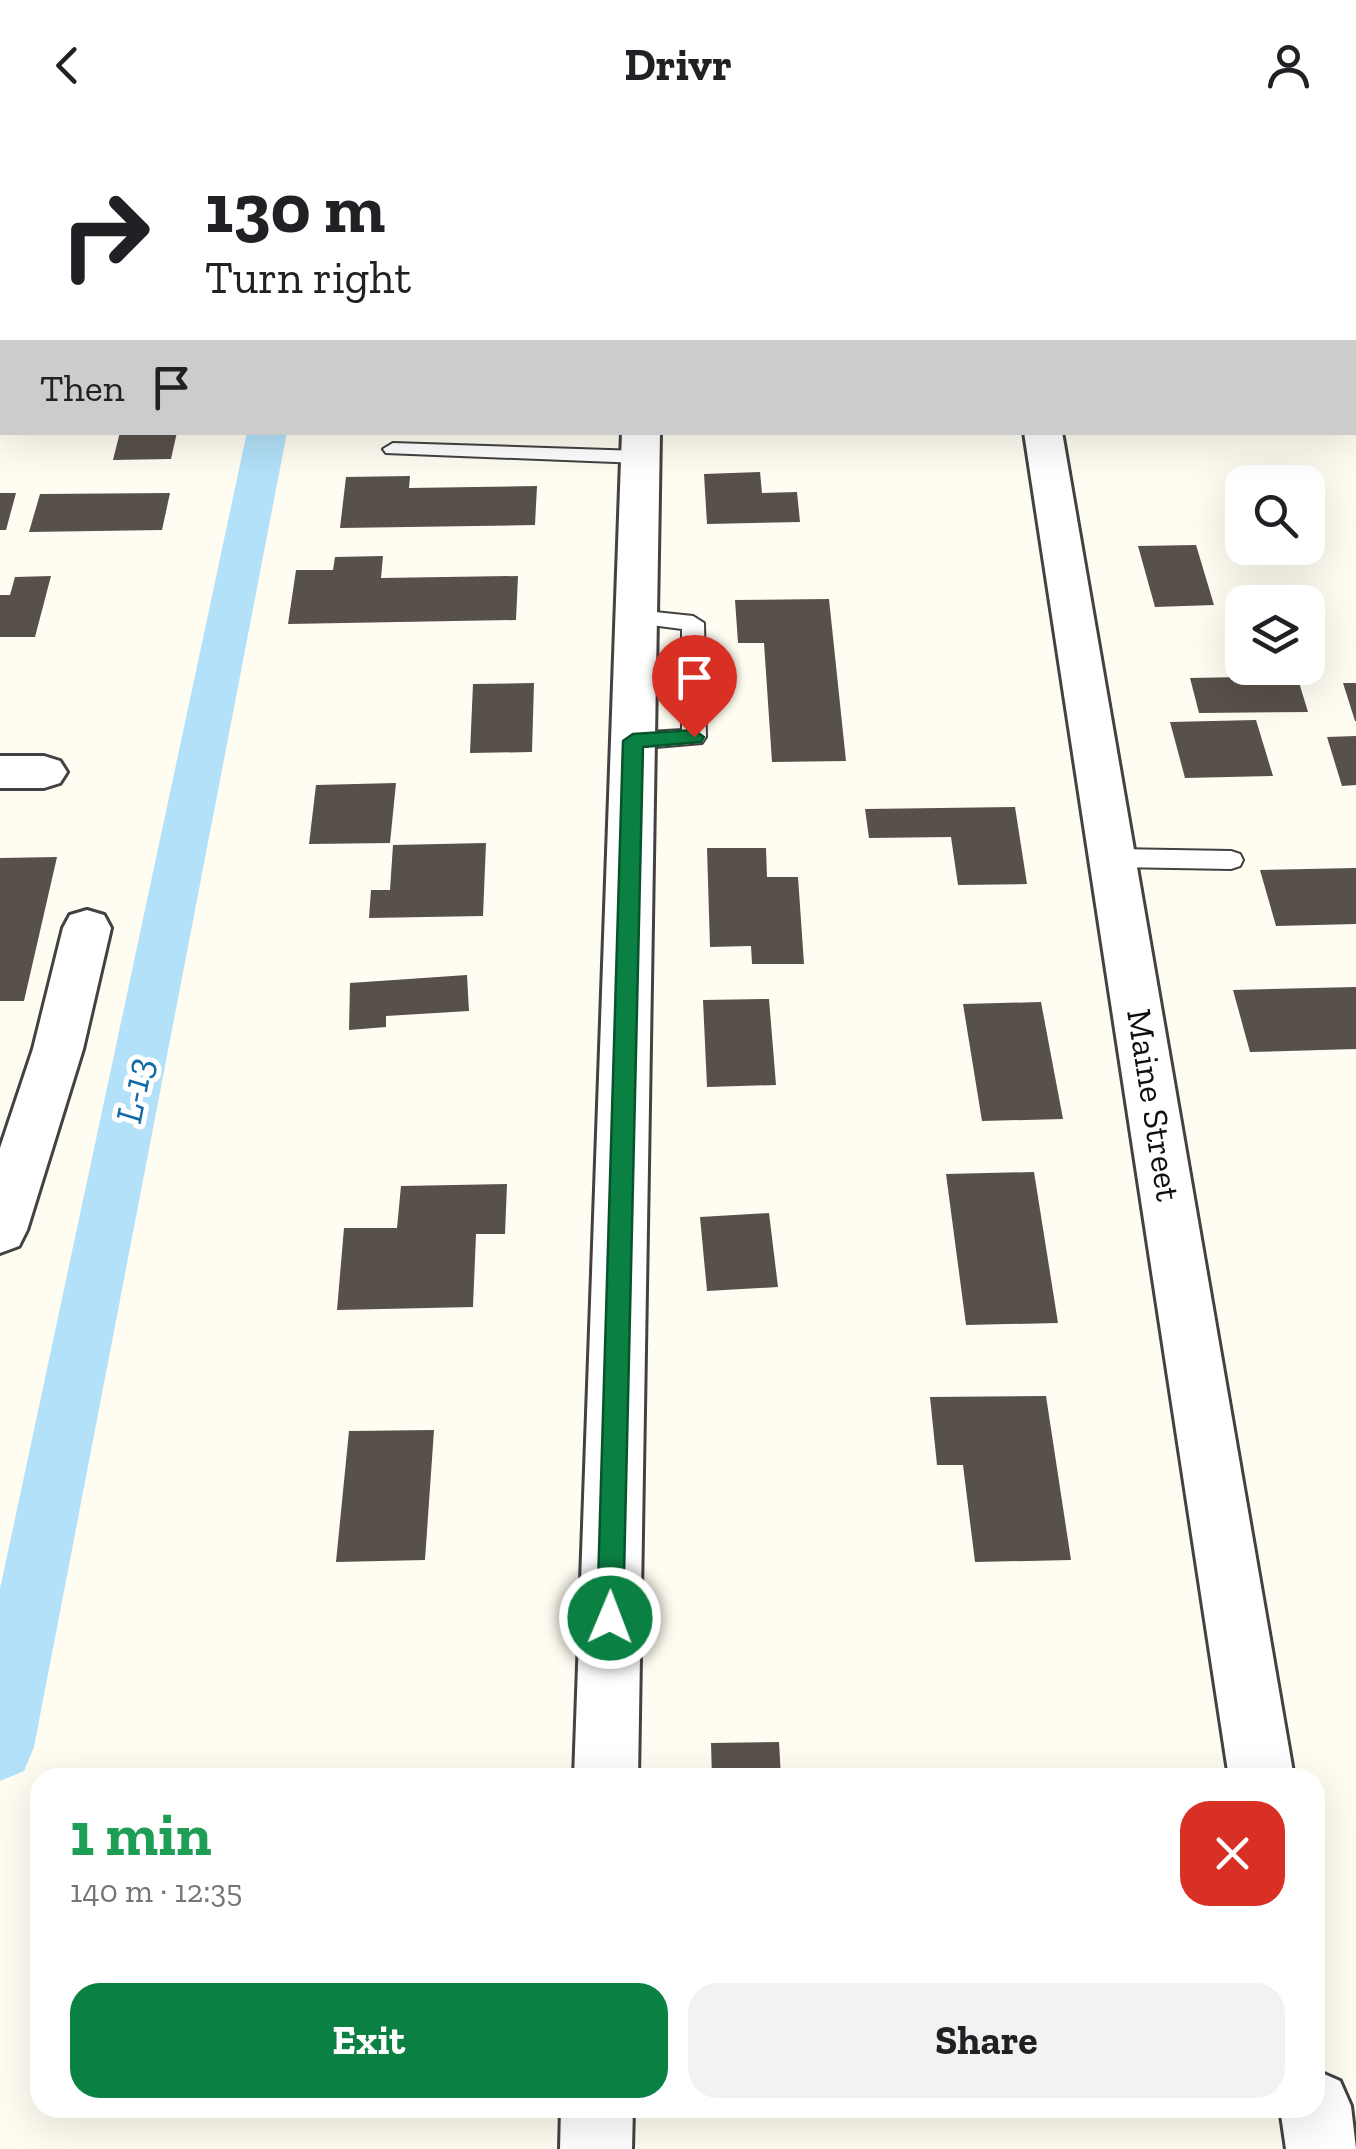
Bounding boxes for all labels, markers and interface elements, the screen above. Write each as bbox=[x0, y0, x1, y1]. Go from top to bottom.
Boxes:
icon: back bbox=[40, 38, 95, 93]
text: Drivr bbox=[624, 38, 732, 92]
icon: person bbox=[1261, 38, 1316, 93]
text: 130 m bbox=[205, 166, 385, 250]
icon: right bbox=[40, 170, 170, 300]
text: Turn right bbox=[205, 251, 411, 305]
icon: arrive bbox=[144, 360, 199, 415]
text: Then bbox=[40, 365, 124, 411]
map controls bbox=[1225, 465, 1325, 685]
button: search bbox=[1225, 465, 1325, 565]
button: layers bbox=[1225, 585, 1325, 685]
pin bbox=[652, 635, 737, 738]
icon: arrive bbox=[667, 650, 722, 705]
street label: Maine Street bbox=[1118, 1006, 1190, 1204]
water label: L-13 bbox=[105, 1053, 163, 1127]
position arrow bbox=[558, 1566, 662, 1670]
text: 1 min bbox=[70, 1798, 212, 1870]
button: close bbox=[1180, 1801, 1285, 1906]
text: 140 m · 12:35 bbox=[70, 1872, 242, 1910]
button: Exit bbox=[70, 1983, 668, 2098]
button: Share bbox=[688, 1983, 1285, 2098]

